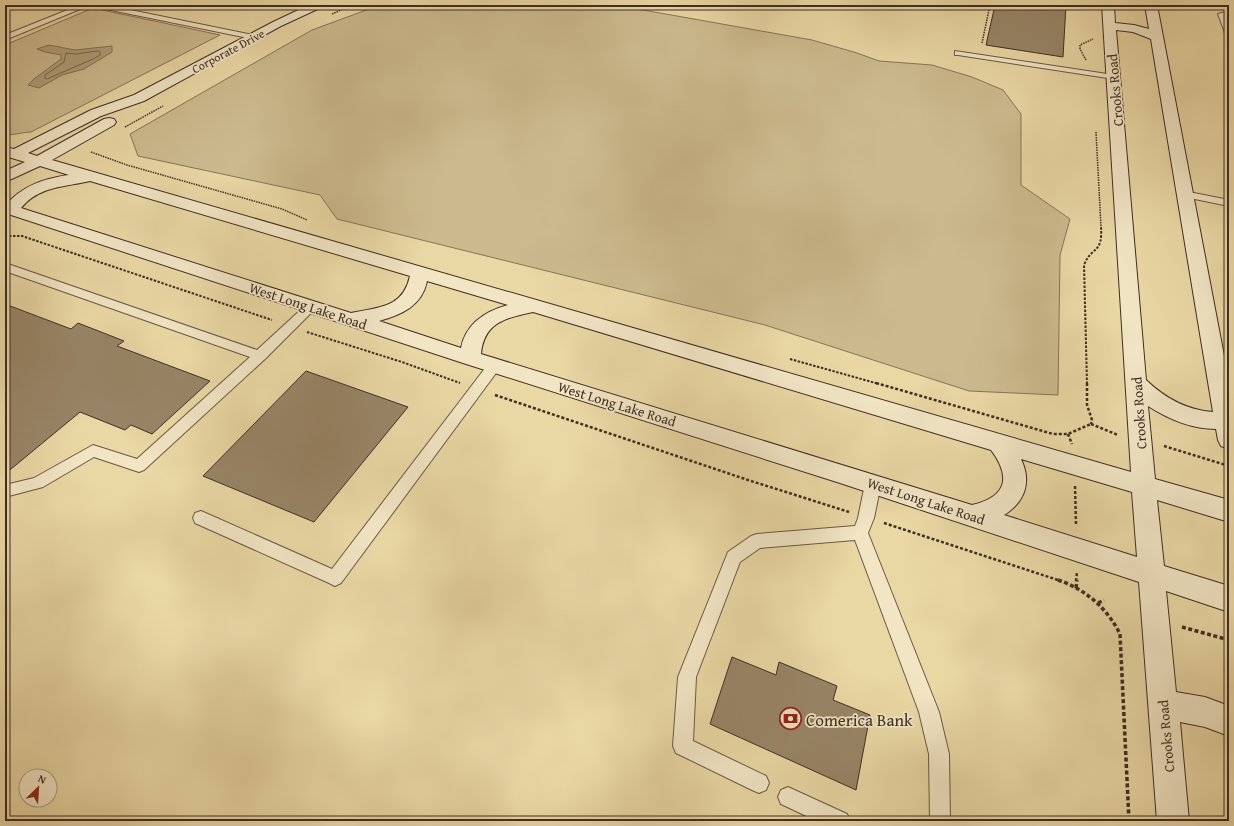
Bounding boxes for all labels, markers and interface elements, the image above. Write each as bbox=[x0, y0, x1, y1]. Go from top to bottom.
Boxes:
street label: Corporate Drive bbox=[189, 25, 268, 77]
street label: Crooks Road bbox=[1102, 52, 1128, 127]
street label: West Long Lake Road bbox=[247, 278, 370, 335]
street label: Crooks Road bbox=[1126, 376, 1152, 450]
street label: West Long Lake Road bbox=[555, 377, 679, 432]
street label: West Long Lake Road bbox=[865, 473, 988, 530]
street label: Crooks Road bbox=[1153, 698, 1179, 773]
bank icon: Comerica Bank bbox=[777, 706, 803, 732]
place label: Comerica Bank bbox=[806, 707, 913, 732]
north arrow bbox=[18, 768, 58, 808]
text: N bbox=[36, 770, 50, 788]

